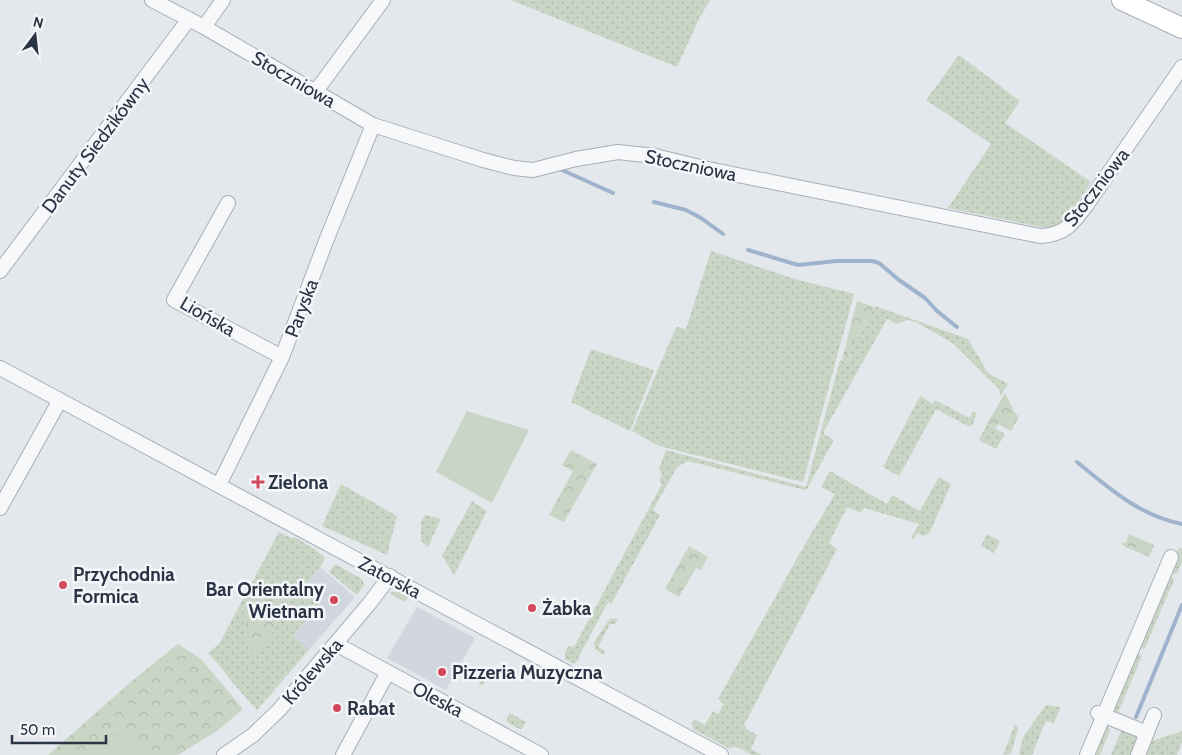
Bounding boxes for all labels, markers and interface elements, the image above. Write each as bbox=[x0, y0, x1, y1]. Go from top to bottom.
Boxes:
north arrow bbox=[10, 10, 60, 60]
text: N bbox=[31, 12, 45, 32]
street label: Stoczniowa bbox=[248, 46, 340, 113]
street label: Danuty Siedzikówny bbox=[37, 73, 154, 218]
street label: Stoczniowa bbox=[1059, 144, 1134, 231]
street label: Stoczniowa bbox=[643, 145, 739, 186]
street label: Paryska bbox=[280, 276, 323, 341]
street label: Liońska bbox=[176, 291, 239, 341]
place label: Zielona bbox=[268, 471, 329, 494]
marker: Zielona bbox=[252, 476, 264, 488]
street label: Zatorska bbox=[355, 551, 425, 603]
place label: Przychodnia Formica bbox=[73, 563, 175, 608]
place label: Bar Orientalny Wietnam bbox=[205, 578, 325, 623]
marker: Przychodnia Formica bbox=[57, 579, 69, 591]
marker: Bar Orientalny Wietnam bbox=[328, 594, 340, 606]
place label: Żabka bbox=[542, 597, 592, 620]
marker: Żabka bbox=[526, 602, 538, 614]
street label: Królewska bbox=[277, 633, 347, 709]
place label: Pizzeria Muzyczna bbox=[452, 661, 603, 684]
marker: Pizzeria Muzyczna bbox=[436, 666, 448, 678]
street label: Oleska bbox=[409, 677, 467, 722]
place label: Rabat bbox=[347, 697, 395, 720]
marker: Rabat bbox=[331, 702, 343, 714]
scale bar bbox=[12, 712, 106, 744]
text: 50 m bbox=[20, 721, 55, 739]

